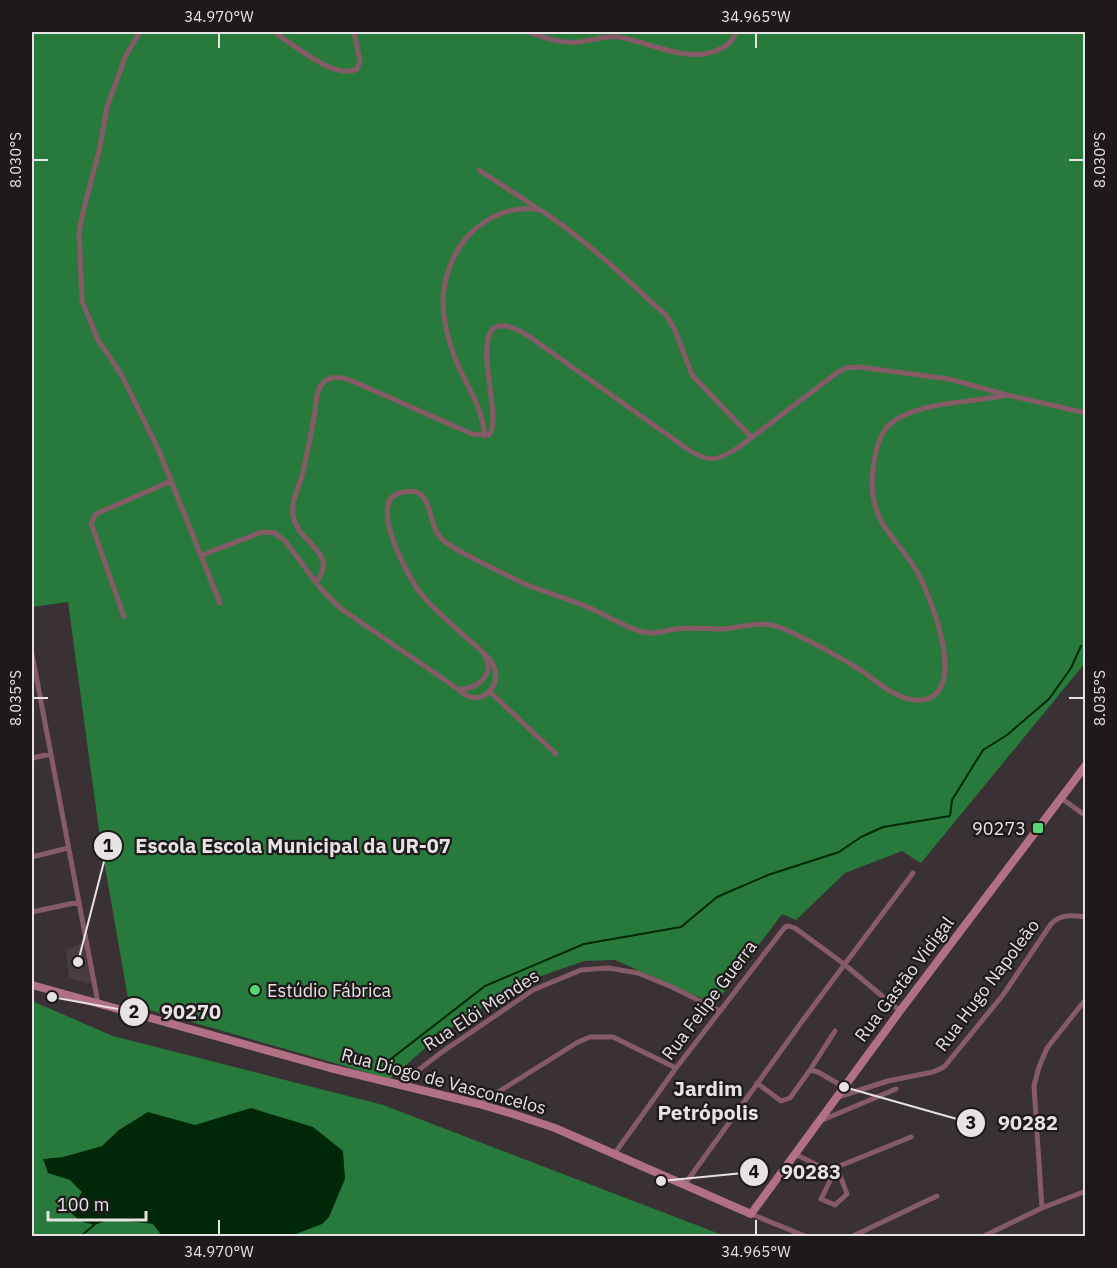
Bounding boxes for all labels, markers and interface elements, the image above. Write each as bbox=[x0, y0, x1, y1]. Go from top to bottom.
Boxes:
text: 34.970°W bbox=[184, 7, 254, 26]
text: 34.965°W bbox=[721, 7, 791, 26]
text: 8.030°S bbox=[6, 132, 25, 188]
text: 8.030°S bbox=[1090, 132, 1109, 188]
text: 8.035°S bbox=[6, 670, 25, 726]
text: 8.035°S bbox=[1090, 670, 1109, 726]
place label: 90273 bbox=[972, 817, 1026, 840]
marker: 90273 bbox=[1031, 821, 1045, 835]
callout: Escola Escola Municipal da UR-07 bbox=[93, 827, 463, 865]
text: Escola Escola Municipal da UR-07 bbox=[135, 832, 451, 859]
text: 1 bbox=[103, 834, 114, 857]
street label: Rua Gastão Vidigal bbox=[849, 912, 959, 1046]
street label: Rua Hugo Napoleão bbox=[930, 914, 1044, 1056]
street label: Rua Felipe Guerra bbox=[656, 935, 762, 1065]
street label: Rua Elói Mendes bbox=[419, 964, 543, 1056]
place label: Estúdio Fábrica bbox=[267, 979, 391, 1002]
marker: Estúdio Fábrica bbox=[248, 983, 262, 997]
callout: 90270 bbox=[119, 993, 233, 1031]
text: 90270 bbox=[161, 998, 221, 1025]
text: 2 bbox=[129, 1000, 139, 1023]
street label: Rua Diogo de Vasconcelos bbox=[339, 1043, 549, 1119]
district label: Jardim Petrópolis bbox=[658, 1074, 759, 1126]
callout: 90282 bbox=[956, 1104, 1070, 1142]
text: 90282 bbox=[998, 1109, 1058, 1136]
text: 3 bbox=[966, 1111, 976, 1134]
callout: 90283 bbox=[739, 1153, 853, 1191]
text: 90283 bbox=[781, 1158, 841, 1185]
text: 4 bbox=[749, 1160, 760, 1183]
scale bar bbox=[48, 1184, 146, 1222]
text: 100 m bbox=[57, 1193, 109, 1216]
text: 34.970°W bbox=[184, 1242, 254, 1261]
text: 34.965°W bbox=[721, 1242, 791, 1261]

